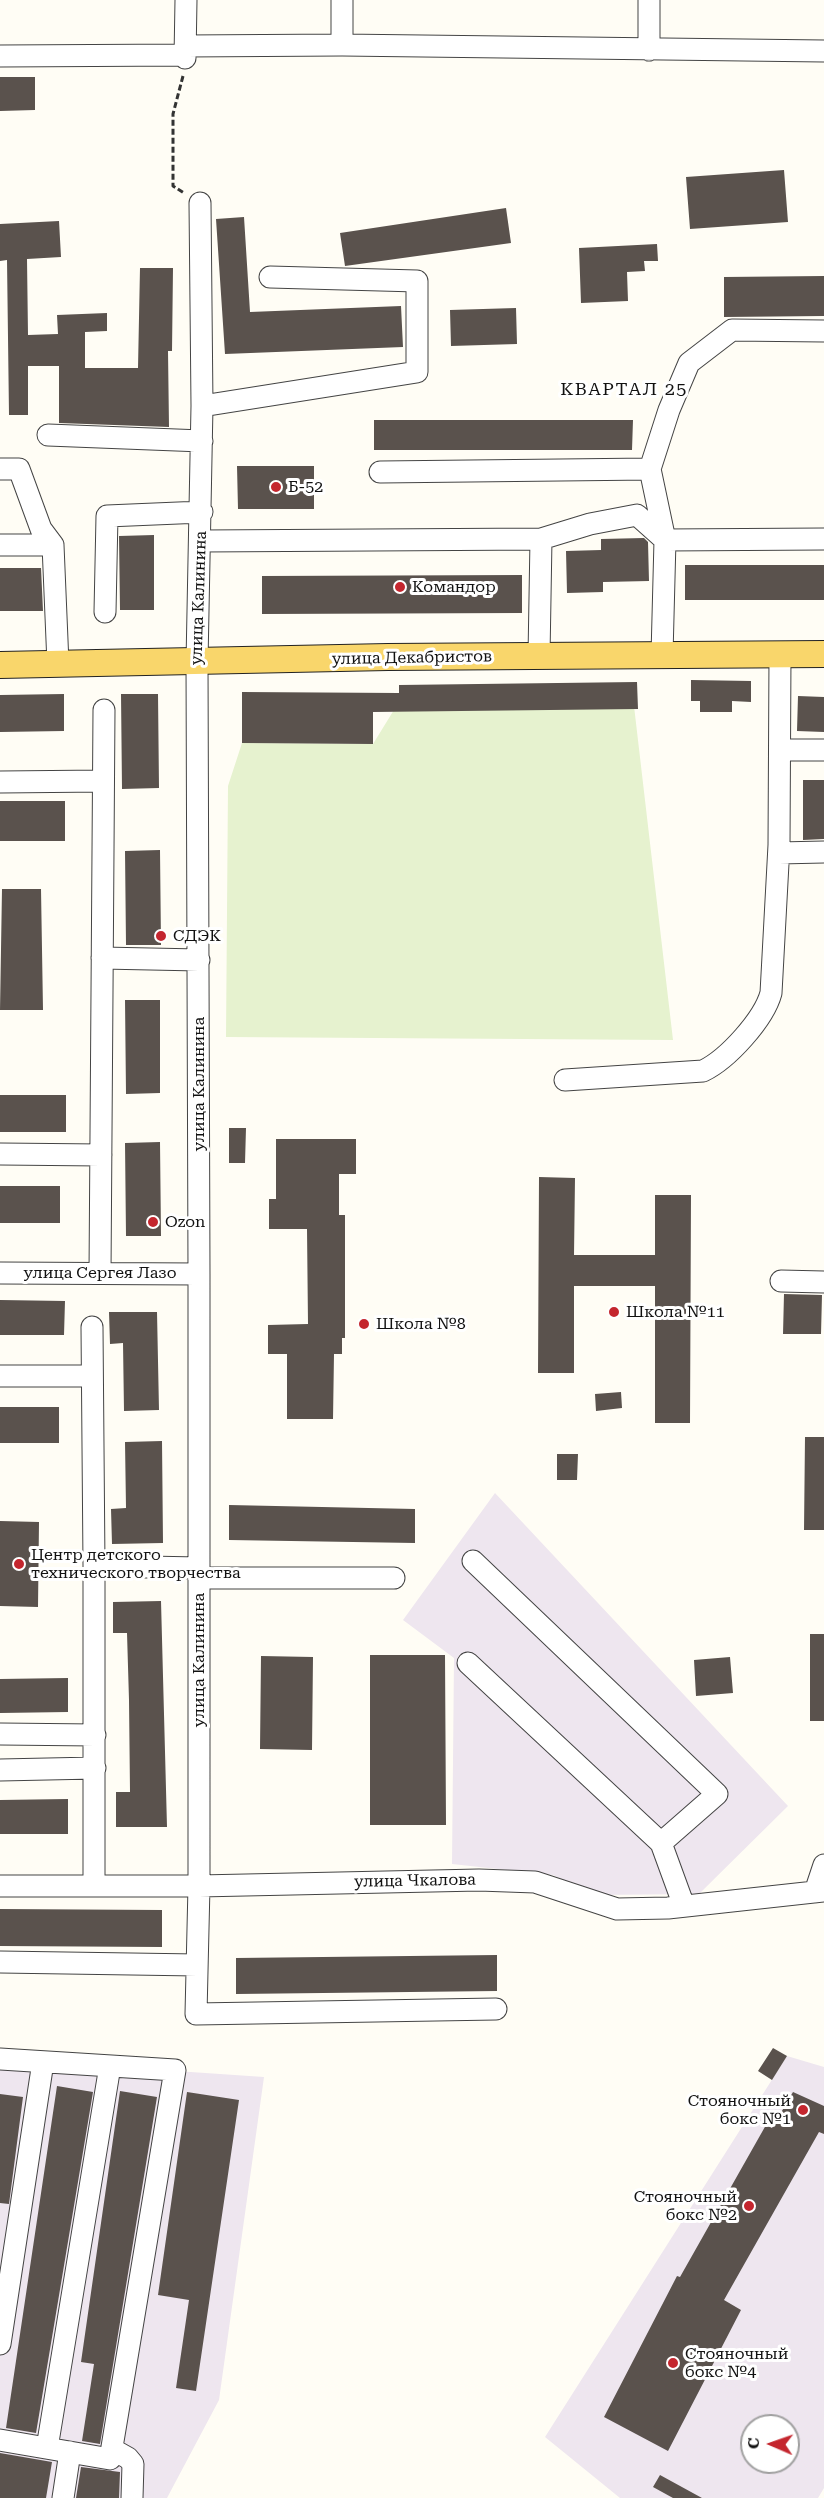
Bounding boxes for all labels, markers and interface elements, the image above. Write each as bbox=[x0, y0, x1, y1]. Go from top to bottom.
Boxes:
district label: КВАРТАЛ 25 bbox=[560, 379, 688, 401]
place label: Б-52 bbox=[288, 477, 323, 497]
marker: Б-52 bbox=[269, 480, 283, 494]
street label: улица Калинина bbox=[187, 531, 211, 665]
place label: Командор bbox=[412, 577, 496, 597]
marker: Командор bbox=[393, 580, 407, 594]
street label: улица Декабристов bbox=[332, 647, 492, 669]
place label: СДЭК bbox=[173, 926, 221, 946]
marker: СДЭК bbox=[154, 929, 168, 943]
street label: улица Калинина bbox=[189, 1017, 209, 1151]
place label: Ozon bbox=[165, 1212, 205, 1232]
marker: Ozon bbox=[146, 1215, 160, 1229]
street label: улица Сергея Лазо bbox=[24, 1263, 176, 1283]
place label: Школа №11 bbox=[626, 1302, 725, 1322]
marker: Школа №11 bbox=[607, 1305, 621, 1319]
place label: Школа №8 bbox=[376, 1314, 466, 1334]
marker: Школа №8 bbox=[357, 1317, 371, 1331]
place label: Центр детского технического творчества bbox=[31, 1545, 241, 1583]
marker: Центр детского технического творчества bbox=[12, 1557, 26, 1571]
street label: улица Калинина bbox=[189, 1593, 209, 1727]
street label: улица Чкалова bbox=[354, 1870, 476, 1892]
place label: Стояночный бокс №1 bbox=[688, 2091, 791, 2129]
marker: Стояночный бокс №1 bbox=[796, 2103, 810, 2117]
place label: Стояночный бокс №2 bbox=[634, 2187, 737, 2225]
marker: Стояночный бокс №2 bbox=[742, 2199, 756, 2213]
place label: Стояночный бокс №4 bbox=[685, 2344, 788, 2382]
marker: Стояночный бокс №4 bbox=[666, 2356, 680, 2370]
north arrow bbox=[740, 2414, 800, 2474]
text: С bbox=[744, 2438, 763, 2449]

